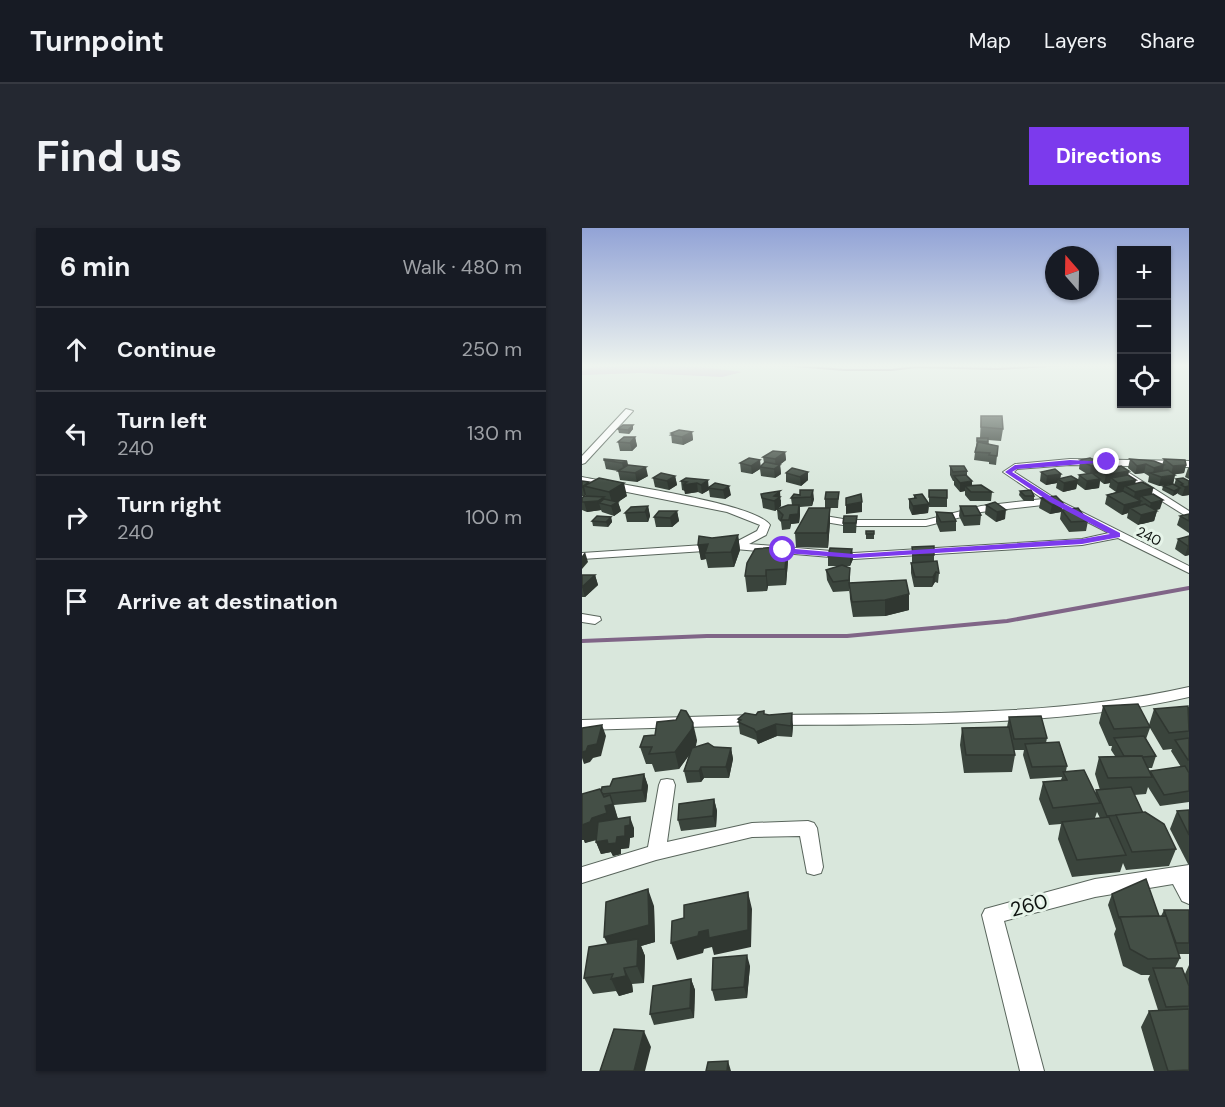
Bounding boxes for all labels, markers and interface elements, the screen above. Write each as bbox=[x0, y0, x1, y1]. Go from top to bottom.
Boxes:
text: Turnpoint bbox=[30, 23, 164, 60]
text: Map bbox=[969, 27, 1011, 55]
text: Layers bbox=[1044, 27, 1107, 55]
text: Share bbox=[1140, 27, 1195, 55]
button: Directions bbox=[1029, 127, 1189, 185]
text: Find us bbox=[36, 129, 182, 184]
north arrow bbox=[1045, 246, 1099, 300]
map controls bbox=[1117, 246, 1171, 408]
button: + bbox=[1117, 246, 1171, 300]
text: 6 min bbox=[60, 250, 130, 284]
text: Walk · 480 m bbox=[402, 254, 522, 280]
button: − bbox=[1117, 300, 1171, 354]
icon: ahead bbox=[60, 333, 93, 366]
text: Continue bbox=[117, 335, 216, 364]
text: 250 m bbox=[461, 336, 522, 362]
button: locate bbox=[1117, 354, 1171, 408]
text: Turn left bbox=[117, 406, 207, 435]
icon: left bbox=[60, 417, 93, 450]
text: 130 m bbox=[467, 420, 522, 446]
text: 240 bbox=[117, 435, 154, 461]
route end bbox=[1093, 448, 1119, 474]
text: Turn right bbox=[117, 490, 222, 519]
icon: right bbox=[60, 501, 93, 534]
text: 100 m bbox=[465, 504, 522, 530]
text: 240 bbox=[117, 519, 154, 545]
street label: 240 bbox=[1133, 522, 1165, 550]
route start bbox=[769, 536, 795, 562]
icon: arrive bbox=[60, 585, 93, 618]
text: Arrive at destination bbox=[117, 587, 338, 616]
street label: 260 bbox=[1007, 888, 1051, 922]

